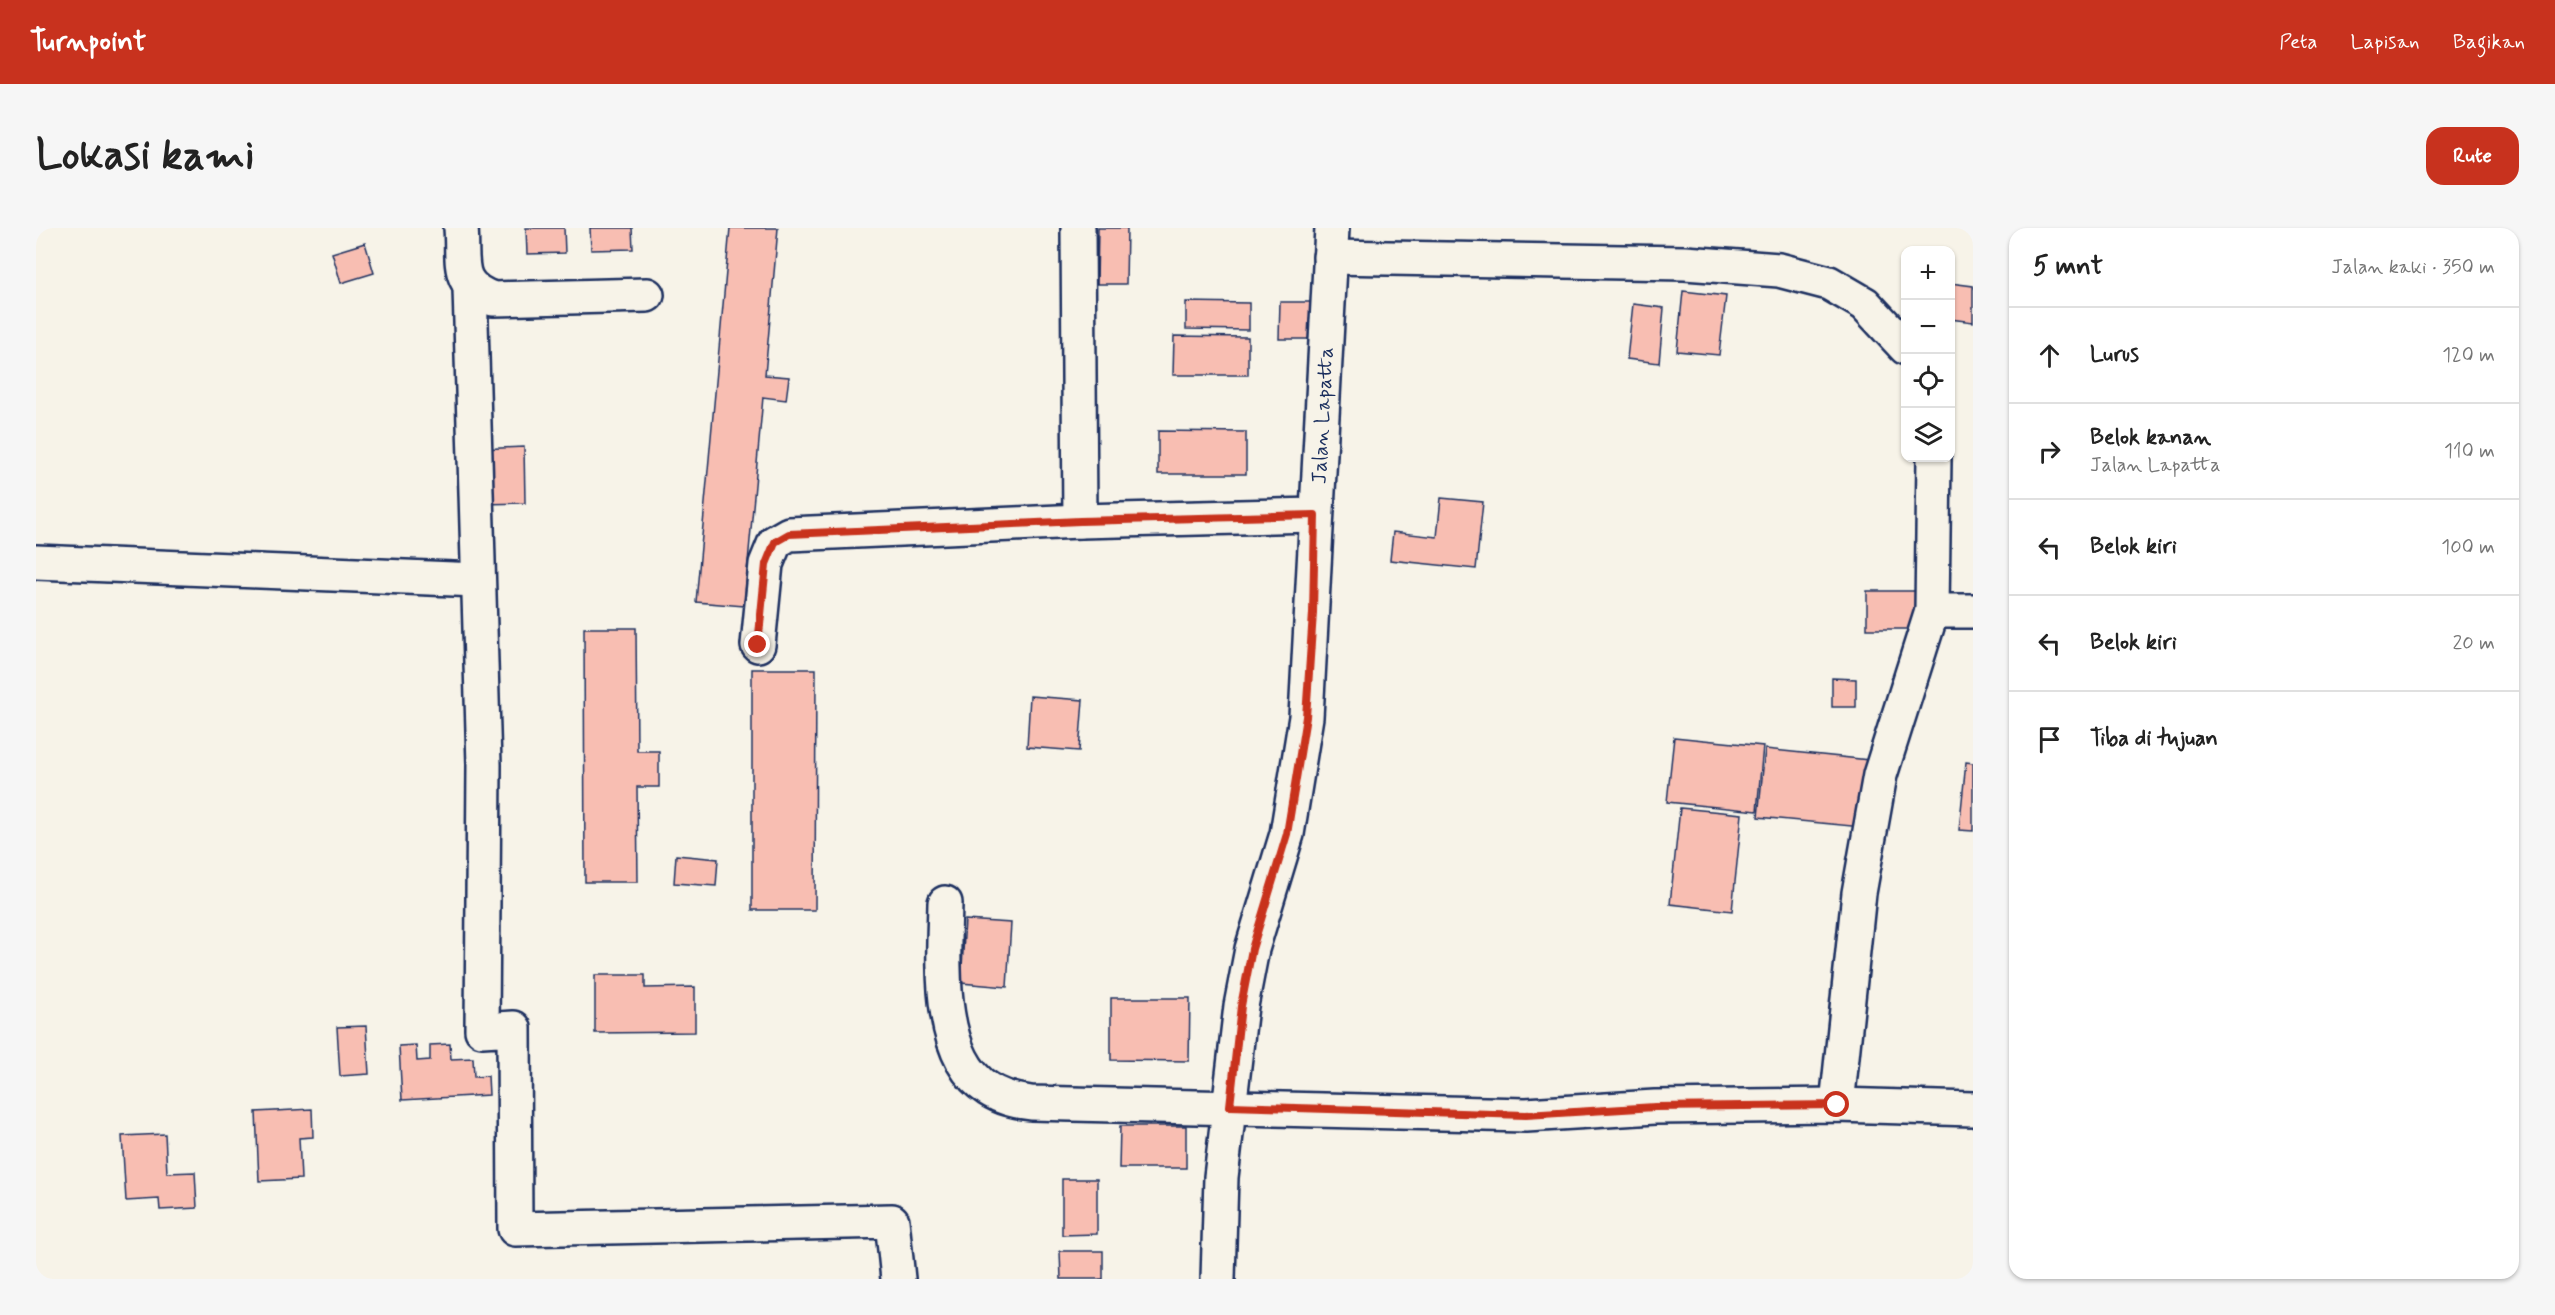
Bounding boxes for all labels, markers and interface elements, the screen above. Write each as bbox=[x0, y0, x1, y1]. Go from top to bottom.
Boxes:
text: Turnpoint bbox=[30, 24, 146, 61]
text: Peta bbox=[2279, 28, 2318, 56]
text: Lapisan bbox=[2351, 28, 2420, 56]
text: Bagikan bbox=[2453, 28, 2525, 56]
button: Rute bbox=[2426, 127, 2519, 185]
text: Lokasi kami bbox=[36, 129, 255, 184]
map controls bbox=[1901, 246, 1955, 462]
button: + bbox=[1901, 246, 1955, 300]
text: 5 mnt bbox=[2033, 250, 2103, 284]
text: Jalan kaki · 350 m bbox=[2331, 254, 2495, 281]
button: − bbox=[1901, 300, 1955, 354]
icon: ahead bbox=[2033, 339, 2066, 372]
text: Lurus bbox=[2090, 341, 2139, 369]
text: 120 m bbox=[2442, 342, 2495, 369]
street label: Jalan Lapatta bbox=[1305, 346, 1341, 485]
button: locate bbox=[1901, 354, 1955, 408]
button: layers bbox=[1901, 408, 1955, 462]
text: Belok kanan bbox=[2090, 424, 2211, 452]
icon: right bbox=[2033, 435, 2066, 468]
text: 110 m bbox=[2444, 438, 2495, 465]
text: Jalan Lapatta bbox=[2090, 452, 2221, 479]
icon: left bbox=[2033, 531, 2066, 564]
text: Belok kiri bbox=[2090, 533, 2177, 561]
text: 100 m bbox=[2441, 534, 2495, 561]
icon: left bbox=[2033, 627, 2066, 660]
text: Belok kiri bbox=[2090, 629, 2177, 657]
text: 20 m bbox=[2452, 630, 2495, 657]
route end bbox=[744, 631, 770, 657]
icon: arrive bbox=[2033, 723, 2066, 756]
text: Tiba di tujuan bbox=[2090, 725, 2218, 753]
route start bbox=[1823, 1091, 1849, 1117]

